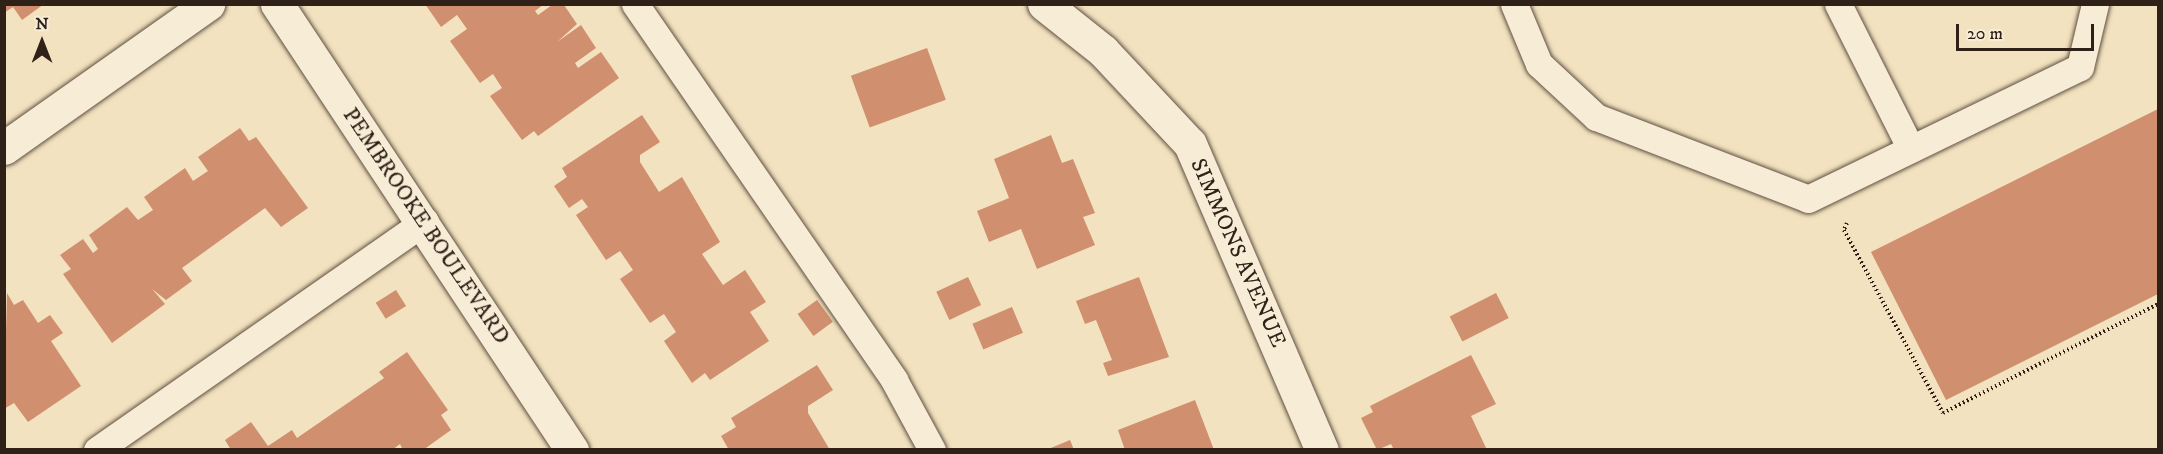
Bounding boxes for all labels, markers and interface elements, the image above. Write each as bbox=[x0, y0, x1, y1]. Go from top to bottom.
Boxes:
north arrow bbox=[12, 12, 72, 72]
scale bar bbox=[1959, 12, 2097, 50]
text: N bbox=[35, 14, 49, 34]
text: 20 m bbox=[1967, 23, 2003, 45]
street label: PEMBROOKE BOULEVARD bbox=[337, 103, 515, 349]
street label: SIMMONS AVENUE bbox=[1185, 155, 1291, 351]

